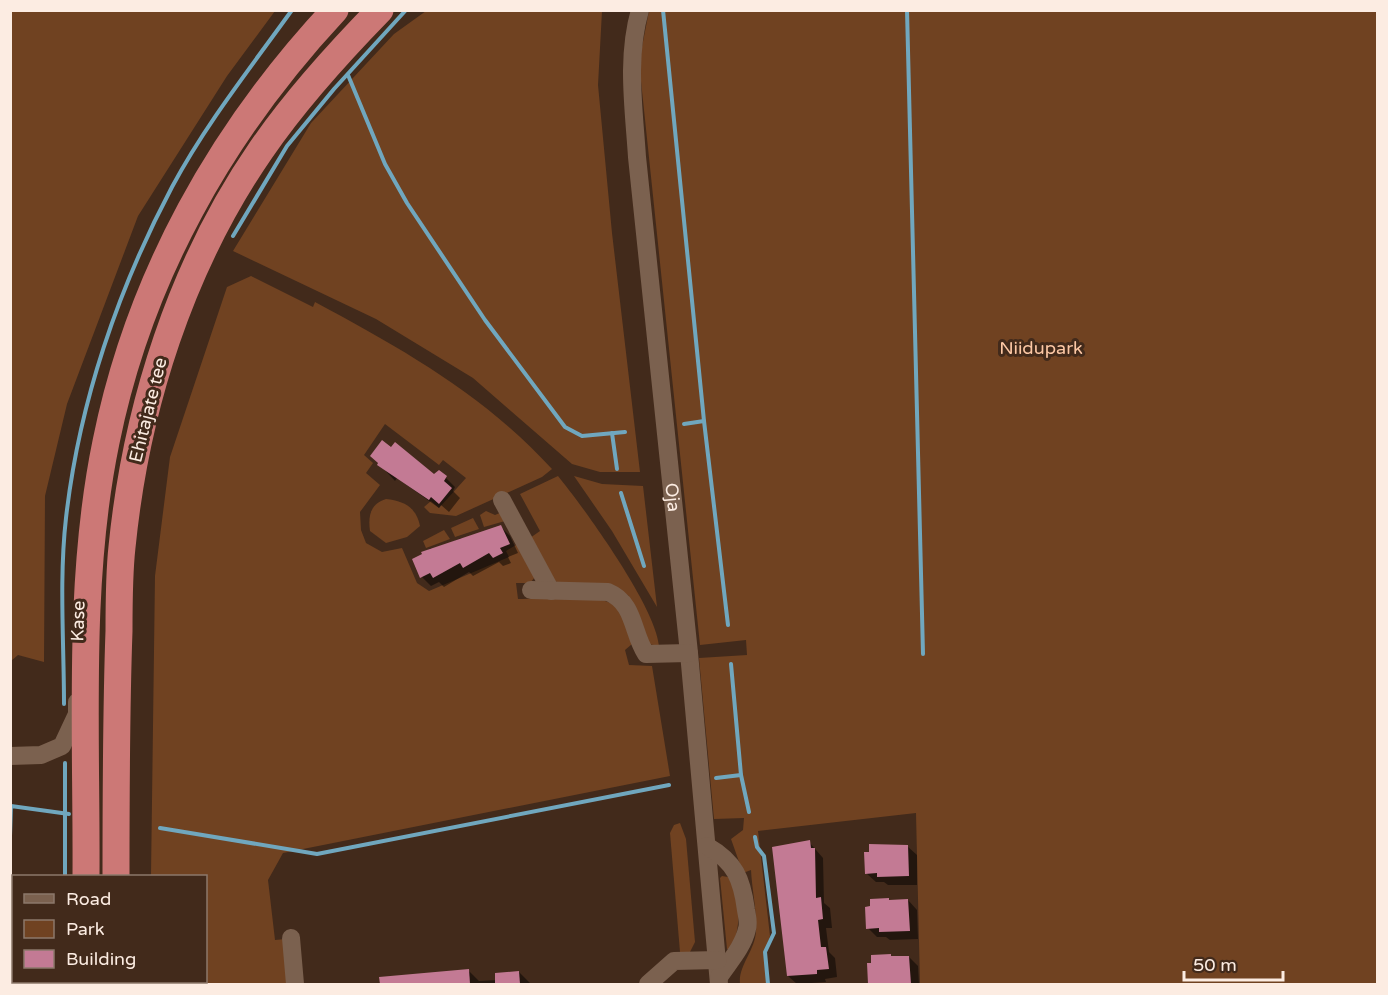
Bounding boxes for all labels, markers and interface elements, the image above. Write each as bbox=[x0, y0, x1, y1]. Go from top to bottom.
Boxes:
park label: Niidupark bbox=[999, 337, 1083, 359]
street label: Ehitajate tee bbox=[124, 355, 172, 465]
street label: Oja bbox=[660, 482, 685, 513]
street label: Kase bbox=[66, 600, 90, 642]
legend bbox=[12, 875, 207, 983]
text: Road bbox=[66, 888, 111, 910]
text: Park bbox=[66, 918, 105, 940]
scale bar bbox=[1184, 944, 1283, 982]
text: Building bbox=[66, 948, 136, 970]
text: 50 m bbox=[1193, 954, 1237, 976]

